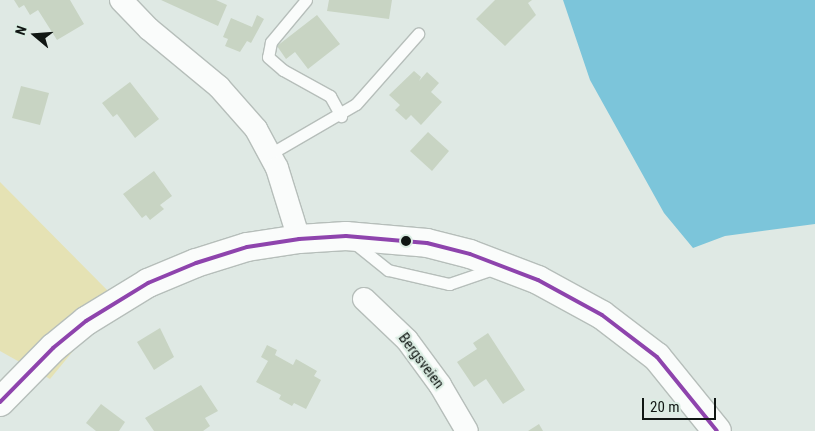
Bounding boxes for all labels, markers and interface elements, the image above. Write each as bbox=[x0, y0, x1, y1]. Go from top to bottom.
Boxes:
north arrow bbox=[10, 10, 60, 60]
text: N bbox=[12, 24, 30, 37]
unlabelled marker bbox=[401, 236, 411, 246]
street label: Bergsveien bbox=[394, 330, 448, 392]
scale bar bbox=[645, 388, 719, 420]
text: 20 m bbox=[650, 398, 680, 416]

